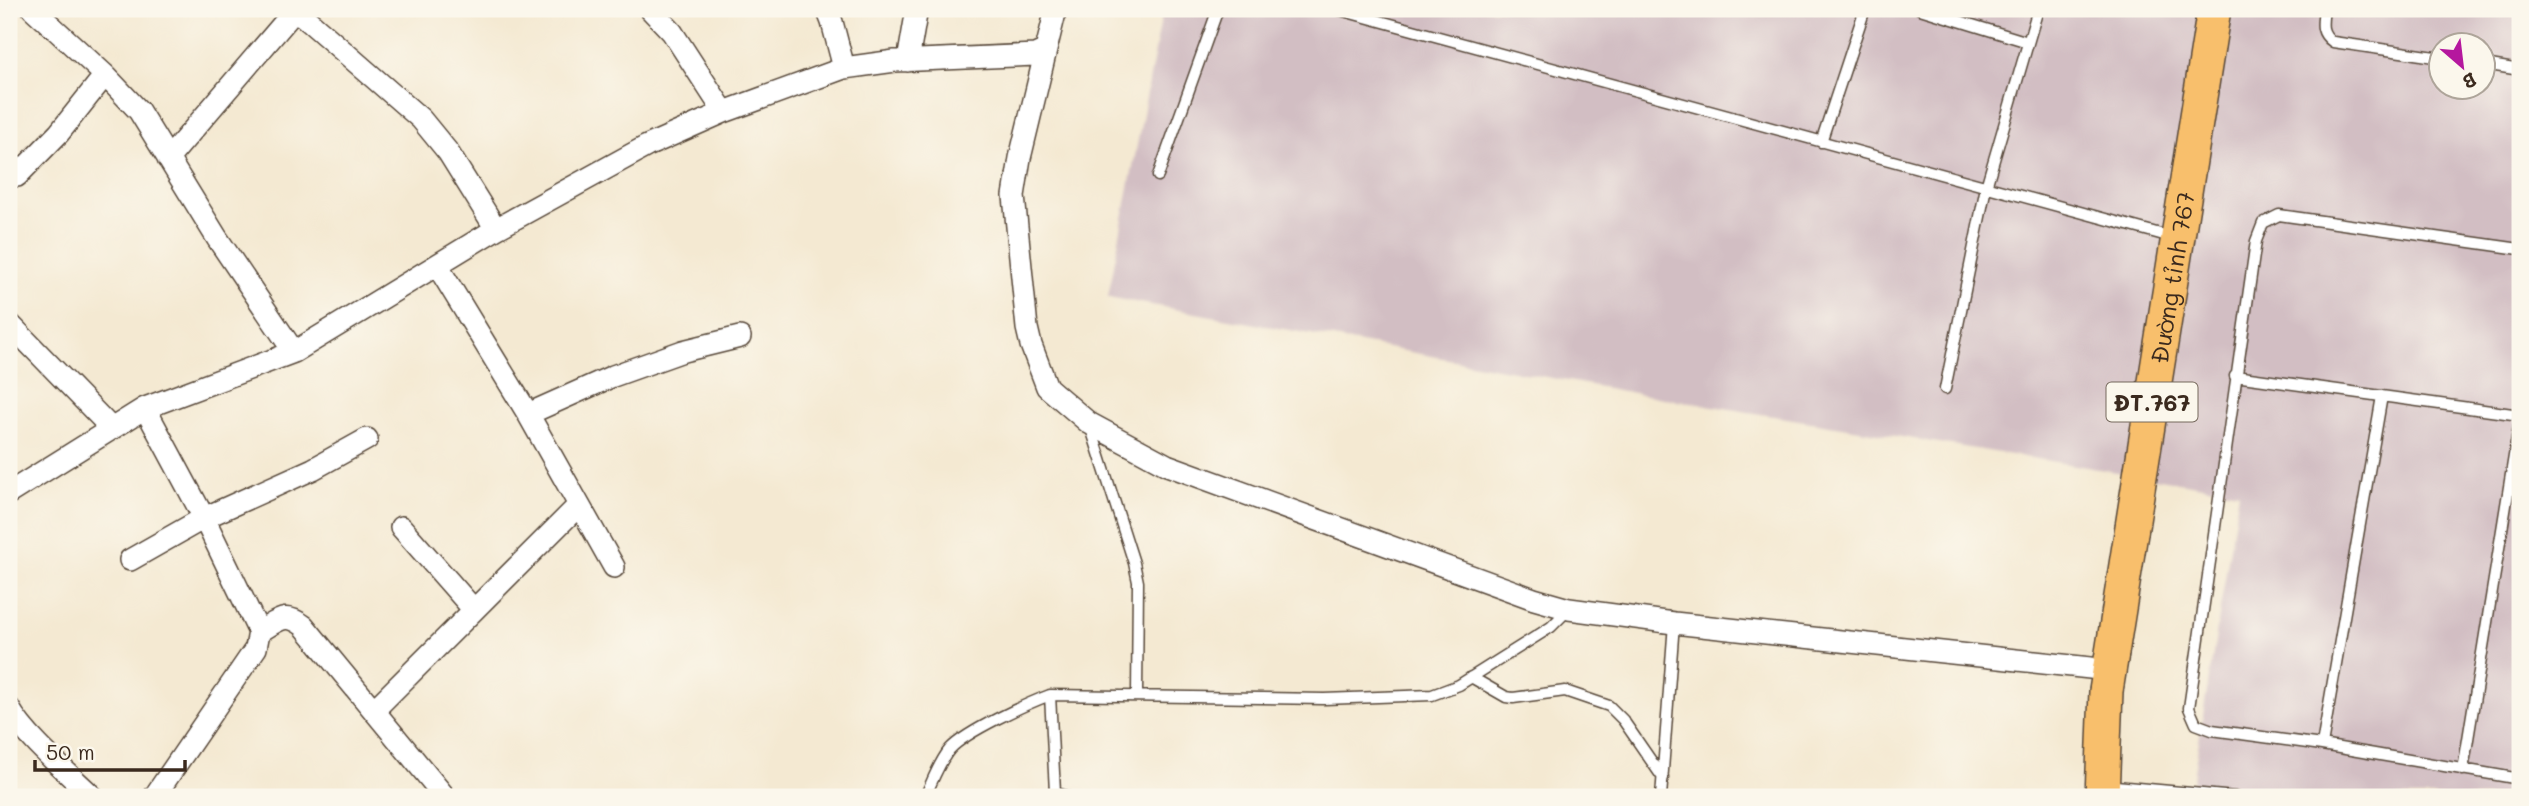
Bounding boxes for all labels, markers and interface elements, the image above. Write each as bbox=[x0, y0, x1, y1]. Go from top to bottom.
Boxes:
north arrow bbox=[2428, 32, 2498, 102]
text: B bbox=[2459, 67, 2482, 95]
street label: Đường tỉnh 767 bbox=[2143, 189, 2200, 365]
road number: ĐT.767 bbox=[2106, 382, 2198, 422]
scale bar bbox=[35, 729, 186, 773]
text: 50 m bbox=[46, 738, 95, 765]

